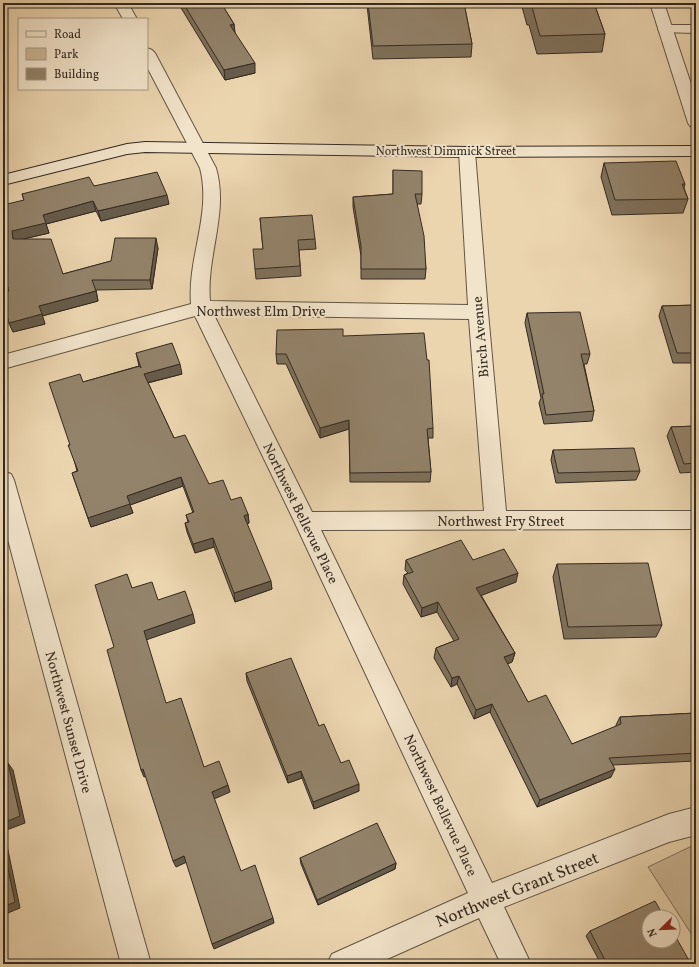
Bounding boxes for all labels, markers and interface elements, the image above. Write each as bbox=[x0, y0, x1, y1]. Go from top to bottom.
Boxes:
legend bbox=[18, 18, 148, 90]
text: Road bbox=[54, 27, 81, 43]
text: Park bbox=[54, 47, 79, 63]
text: Building bbox=[54, 67, 99, 83]
street label: Northwest Dimmick Street bbox=[376, 144, 516, 160]
street label: Birch Avenue bbox=[468, 295, 495, 378]
street label: Northwest Elm Drive bbox=[196, 303, 326, 322]
street label: Northwest Bellevue Place bbox=[257, 440, 342, 588]
street label: Northwest Fry Street bbox=[437, 513, 565, 532]
street label: Northwest Sunset Drive bbox=[39, 649, 96, 796]
street label: Northwest Bellevue Place bbox=[398, 732, 481, 880]
street label: Northwest Grant Street bbox=[433, 847, 603, 934]
north arrow bbox=[641, 909, 681, 949]
text: N bbox=[645, 926, 662, 939]

